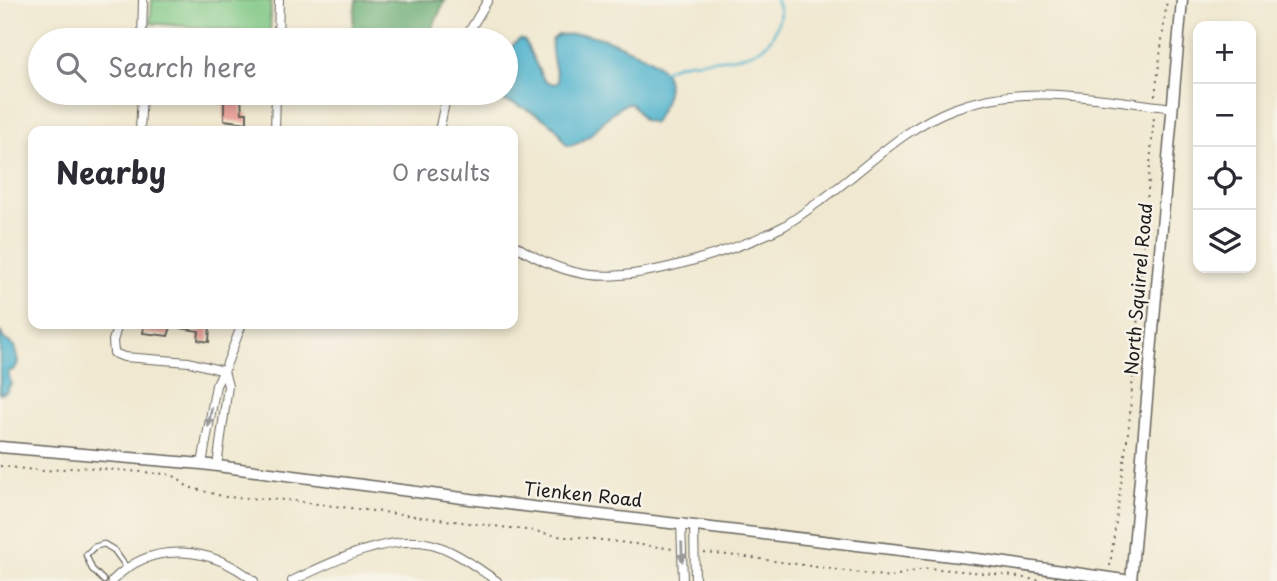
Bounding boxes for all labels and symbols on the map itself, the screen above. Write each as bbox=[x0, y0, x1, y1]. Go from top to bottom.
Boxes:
street label: North Squirrel Road bbox=[1117, 202, 1158, 376]
one-way arrow bbox=[204, 406, 215, 428]
street label: Tienken Road bbox=[523, 474, 644, 513]
one-way arrow bbox=[677, 541, 688, 563]

